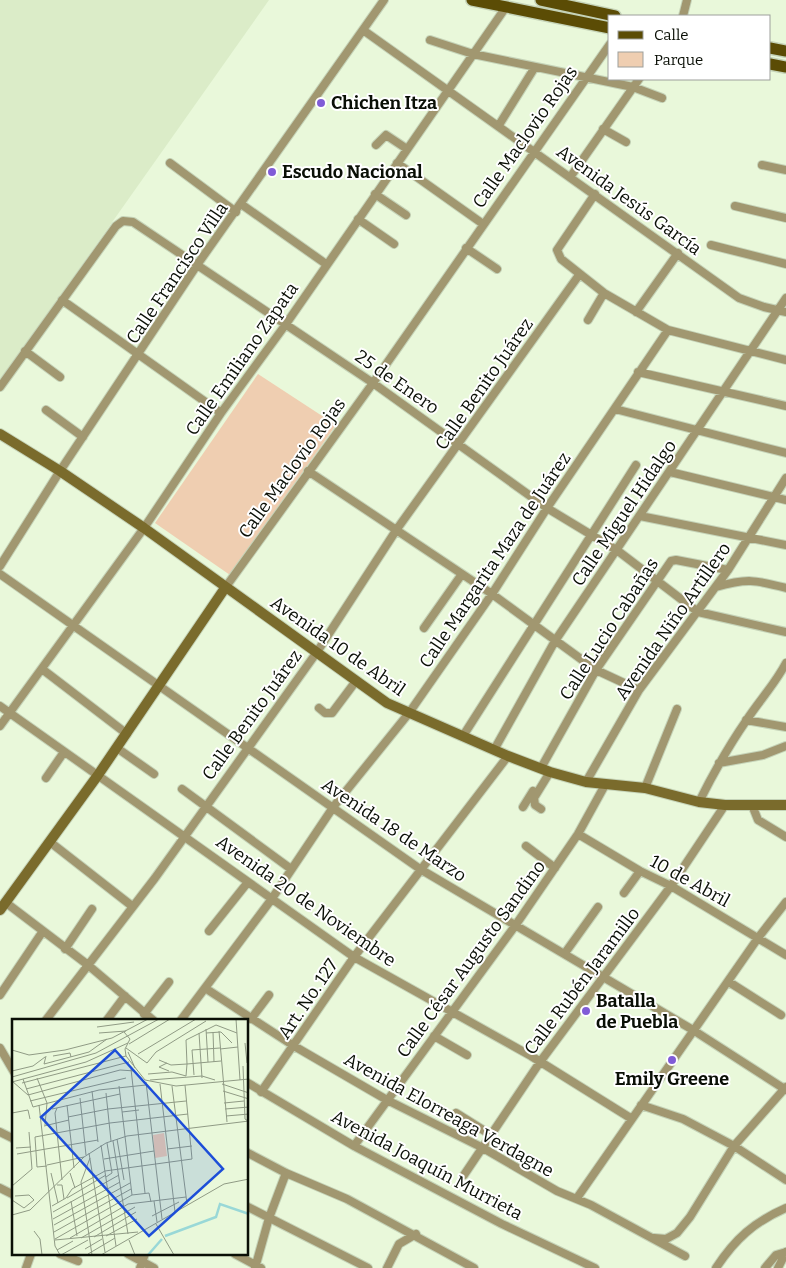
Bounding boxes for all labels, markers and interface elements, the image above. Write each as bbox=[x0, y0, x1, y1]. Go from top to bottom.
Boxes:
legend bbox=[608, 15, 771, 80]
text: Calle bbox=[654, 26, 688, 44]
text: Parque bbox=[654, 51, 703, 69]
street label: Calle Maclovio Rojas bbox=[468, 62, 582, 212]
place label: Chichen Itza bbox=[331, 92, 437, 114]
marker: Chichen Itza bbox=[315, 97, 327, 109]
street label: Avenida Jesús García bbox=[552, 140, 706, 260]
place label: Escudo Nacional bbox=[282, 161, 423, 183]
marker: Escudo Nacional bbox=[266, 166, 278, 178]
street label: Calle Francisco Villa bbox=[121, 198, 233, 348]
street label: Calle Emiliano Zapata bbox=[181, 278, 303, 440]
street label: Calle Benito Juárez bbox=[430, 314, 538, 454]
street label: 25 de Enero bbox=[351, 345, 443, 419]
street label: Calle Maclovio Rojas bbox=[234, 393, 350, 543]
street label: Calle Miguel Hidalgo bbox=[567, 436, 681, 590]
street label: Calle Margarita Maza de Juárez bbox=[415, 448, 575, 672]
street label: Avenida Niño Artillero bbox=[610, 538, 736, 704]
street label: Calle Lucio Cabañas bbox=[555, 554, 663, 704]
street label: Avenida 10 de Abril bbox=[266, 591, 410, 701]
street label: Calle Benito Juárez bbox=[197, 645, 307, 785]
street label: Avenida 18 de Marzo bbox=[317, 773, 471, 887]
street label: Avenida 20 de Noviembre bbox=[212, 831, 400, 971]
street label: 10 de Abril bbox=[646, 850, 734, 912]
street label: Calle César Augusto Sandino bbox=[392, 856, 550, 1062]
street label: Calle Rubén Jaramillo bbox=[519, 903, 645, 1059]
street label: Art. No. 127 bbox=[273, 955, 343, 1043]
place label: Batalla de Puebla bbox=[596, 990, 678, 1033]
marker: Batalla de Puebla bbox=[580, 1005, 592, 1017]
inset map bbox=[12, 1019, 249, 1256]
street label: Avenida Elorreaga Verdagne bbox=[340, 1048, 558, 1182]
marker: Emily Greene bbox=[666, 1054, 678, 1066]
place label: Emily Greene bbox=[615, 1068, 729, 1090]
street label: Avenida Joaquín Murrieta bbox=[328, 1105, 526, 1225]

